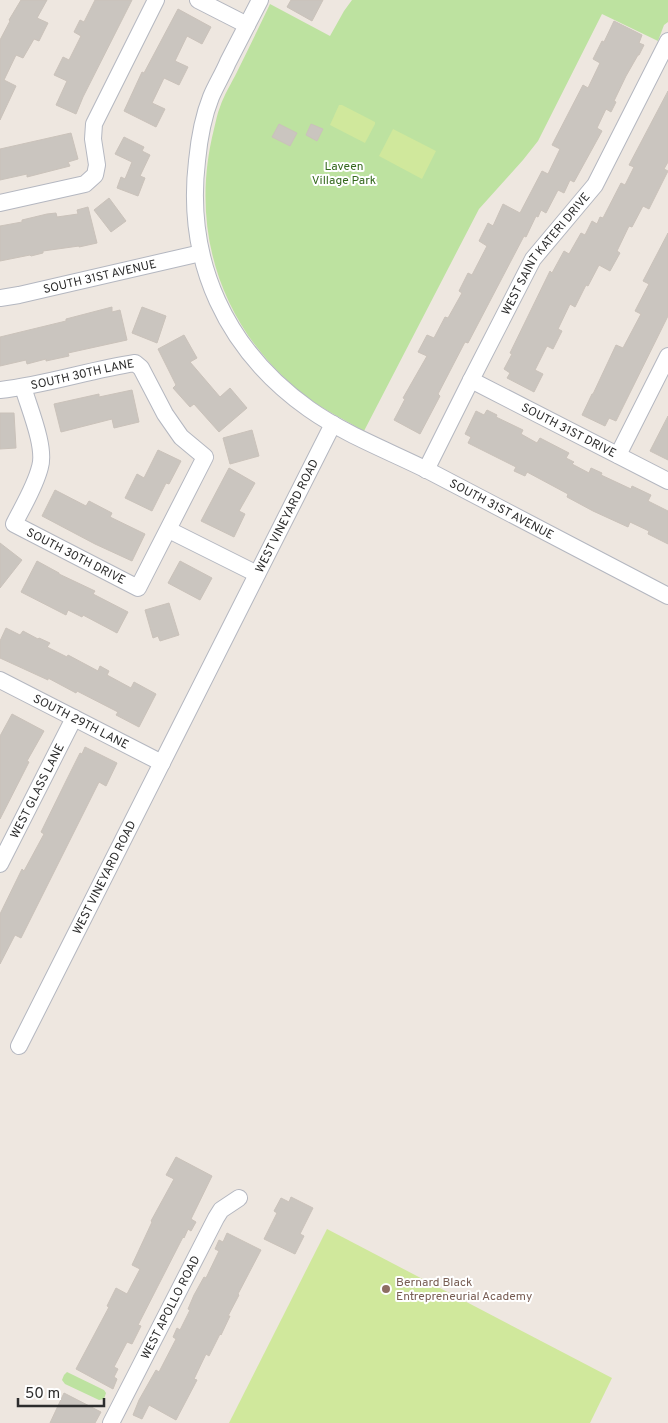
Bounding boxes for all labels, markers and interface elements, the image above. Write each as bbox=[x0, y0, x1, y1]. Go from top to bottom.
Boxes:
park label: Laveen Village Park bbox=[312, 159, 376, 189]
street label: WEST SAINT KATERI DRIVE bbox=[499, 190, 594, 318]
street label: SOUTH 31ST AVENUE bbox=[42, 257, 158, 298]
street label: SOUTH 30TH LANE bbox=[29, 356, 136, 394]
street label: SOUTH 31ST DRIVE bbox=[518, 400, 619, 462]
street label: WEST VINEYARD ROAD bbox=[252, 457, 323, 576]
street label: SOUTH 31ST AVENUE bbox=[446, 476, 556, 544]
street label: SOUTH 30TH DRIVE bbox=[23, 525, 128, 589]
street label: SOUTH 29TH LANE bbox=[30, 691, 131, 754]
street label: WEST GLASS LANE bbox=[7, 741, 69, 841]
street label: WEST VINEYARD ROAD bbox=[70, 818, 140, 937]
street label: WEST APOLLO ROAD bbox=[138, 1253, 204, 1362]
place label: Bernard Black Entrepreneurial Academy bbox=[396, 1275, 532, 1305]
marker: Bernard Black Entrepreneurial Academy bbox=[380, 1283, 392, 1295]
scale bar bbox=[18, 1376, 104, 1408]
text: 50 m bbox=[25, 1385, 60, 1404]

